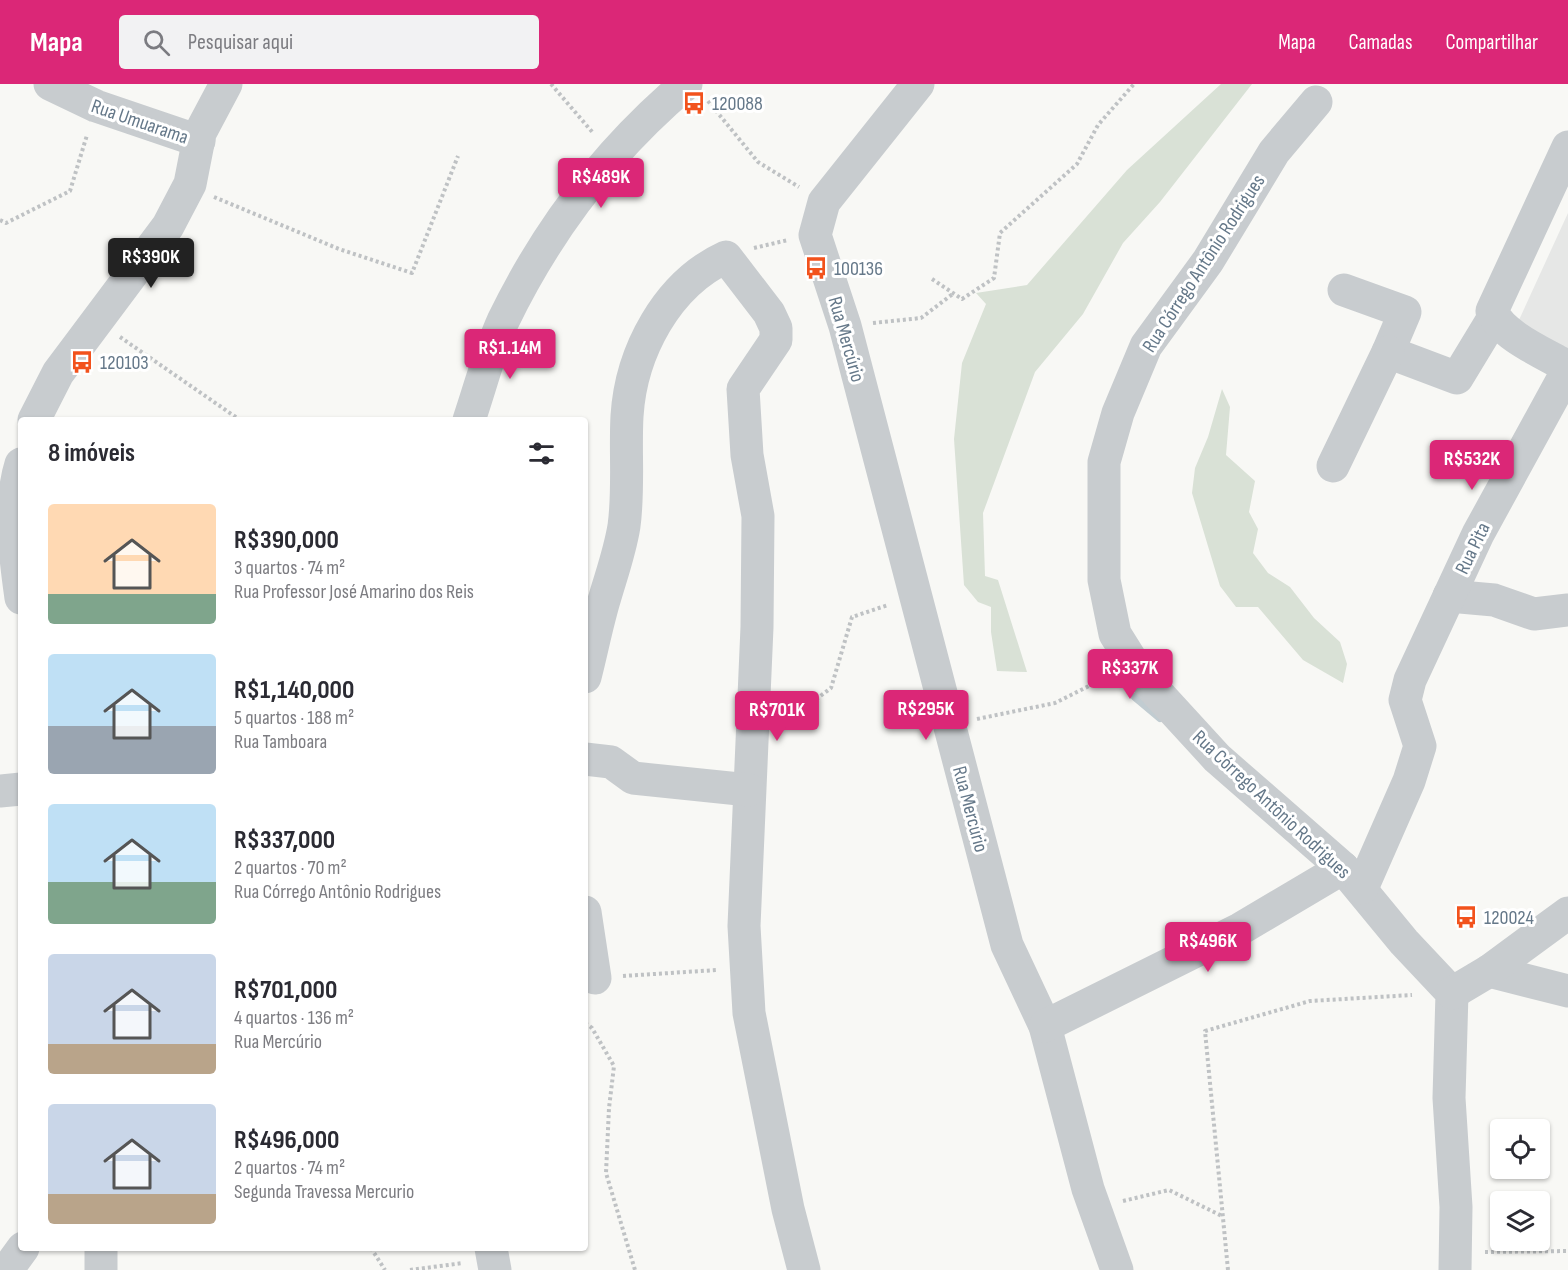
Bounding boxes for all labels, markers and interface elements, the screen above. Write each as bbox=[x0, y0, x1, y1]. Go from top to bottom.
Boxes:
search box bbox=[119, 15, 539, 69]
text: Mapa bbox=[30, 26, 83, 59]
icon: search bbox=[140, 26, 173, 59]
text: Pesquisar aqui bbox=[188, 29, 293, 56]
text: Mapa bbox=[1278, 30, 1316, 55]
text: Camadas bbox=[1349, 30, 1412, 55]
text: Compartilhar bbox=[1445, 30, 1538, 55]
bus stop icon: 120088 bbox=[681, 90, 707, 116]
place label: 120088 bbox=[712, 92, 763, 116]
street label: Rua Umuarama bbox=[88, 94, 191, 150]
pin: R$489K bbox=[552, 158, 650, 209]
text: R$489K bbox=[572, 165, 630, 189]
street label: Rua Córrego Antônio Rodrigues bbox=[1137, 170, 1270, 357]
pin: R$390K bbox=[102, 238, 200, 289]
text: R$390K bbox=[122, 245, 180, 269]
bus stop icon: 100136 bbox=[803, 255, 829, 281]
place label: 100136 bbox=[834, 257, 883, 281]
street label: Rua Mercúrio bbox=[822, 294, 870, 385]
pin: R$1.14M bbox=[455, 329, 565, 380]
text: R$1.14M bbox=[478, 336, 542, 360]
bus stop icon: 120103 bbox=[69, 349, 95, 375]
place label: 120103 bbox=[100, 351, 149, 375]
icon: filters bbox=[525, 437, 558, 470]
text: 8 imóveis bbox=[48, 438, 135, 469]
pin: R$532K bbox=[1423, 440, 1521, 491]
text: R$532K bbox=[1444, 447, 1500, 471]
street label: Rua Pita bbox=[1450, 519, 1496, 578]
text: R$390,000 bbox=[234, 525, 339, 556]
icon: home bbox=[96, 528, 168, 600]
text: 3 quartos · 74 m² bbox=[234, 556, 345, 580]
text: Rua Professor José Amarino dos Reis bbox=[234, 580, 474, 604]
pin: R$337K bbox=[1081, 649, 1179, 700]
text: R$337K bbox=[1102, 656, 1158, 680]
text: R$1,140,000 bbox=[234, 675, 354, 706]
icon: home bbox=[96, 678, 168, 750]
pin: R$295K bbox=[877, 690, 975, 741]
pin: R$701K bbox=[728, 691, 826, 742]
text: R$295K bbox=[898, 697, 954, 721]
text: R$701K bbox=[749, 698, 805, 722]
text: 5 quartos · 188 m² bbox=[234, 706, 354, 730]
street label: Rua Córrego Antônio Rodrigues bbox=[1187, 725, 1355, 884]
text: Rua Tamboara bbox=[234, 730, 327, 754]
street label: Rua Mercúrio bbox=[947, 764, 993, 855]
text: R$337,000 bbox=[234, 825, 335, 856]
icon: home bbox=[96, 828, 168, 900]
text: 2 quartos · 70 m² bbox=[234, 856, 347, 880]
text: Rua Córrego Antônio Rodrigues bbox=[234, 880, 441, 904]
bus stop icon: 120024 bbox=[1453, 904, 1479, 930]
place label: 120024 bbox=[1484, 906, 1534, 930]
pin: R$496K bbox=[1159, 922, 1257, 973]
text: R$496K bbox=[1179, 929, 1237, 953]
text: R$701,000 bbox=[234, 975, 337, 1006]
icon: home bbox=[96, 978, 168, 1050]
text: 4 quartos · 136 m² bbox=[234, 1006, 354, 1030]
text: Rua Mercúrio bbox=[234, 1030, 322, 1054]
map controls bbox=[1490, 1119, 1550, 1251]
button: locate bbox=[1490, 1119, 1550, 1179]
text: R$496,000 bbox=[234, 1125, 339, 1156]
icon: home bbox=[96, 1128, 168, 1200]
text: 2 quartos · 74 m² bbox=[234, 1156, 345, 1180]
text: Segunda Travessa Mercurio bbox=[234, 1180, 414, 1204]
button: layers bbox=[1490, 1191, 1550, 1251]

